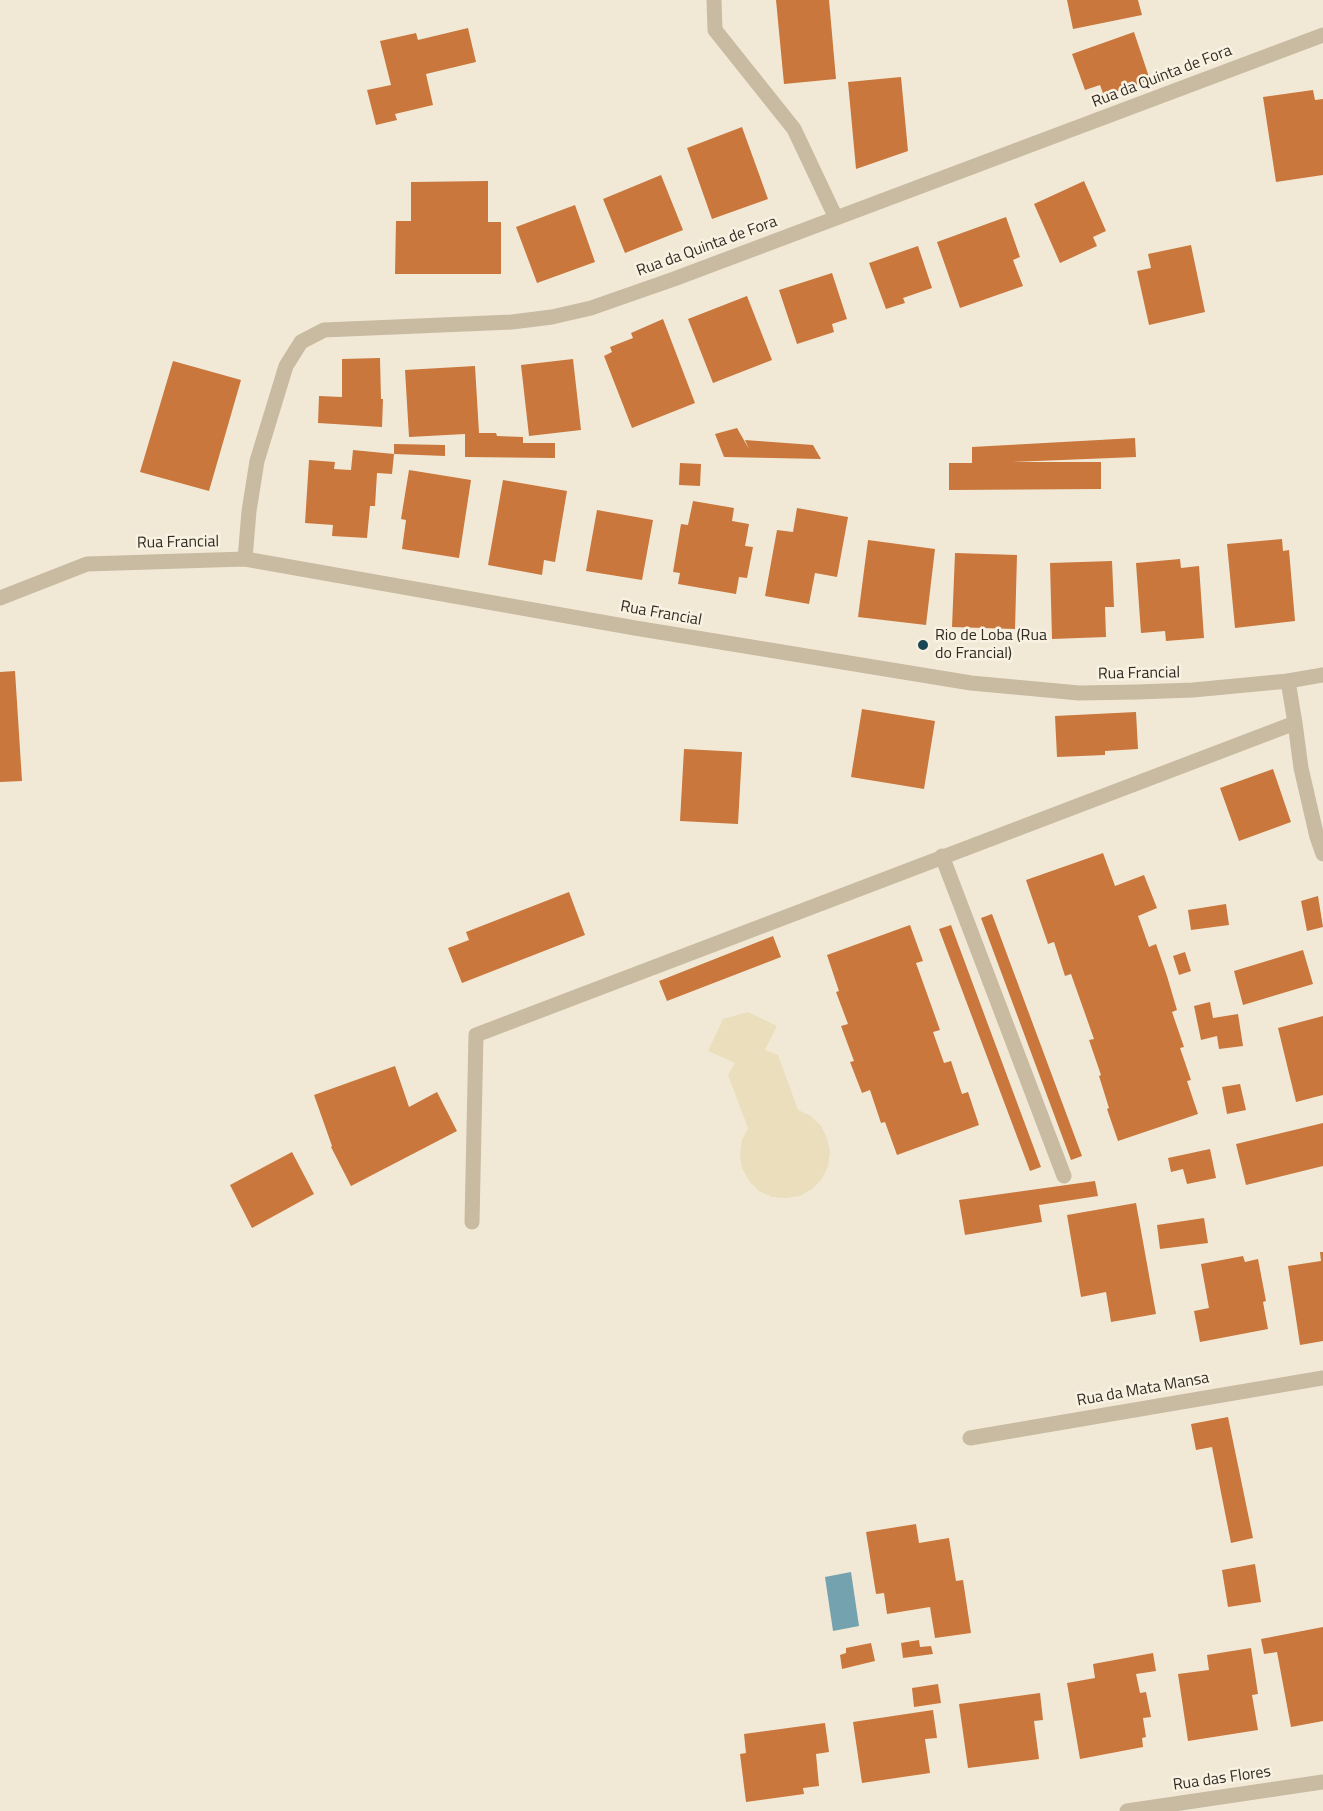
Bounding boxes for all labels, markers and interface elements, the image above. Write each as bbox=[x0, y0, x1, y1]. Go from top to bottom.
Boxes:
street label: Rua da Quinta de Fora bbox=[1089, 41, 1235, 113]
street label: Rua da Quinta de Fora bbox=[634, 213, 780, 281]
street label: Rua Francial bbox=[137, 533, 219, 553]
street label: Rua Francial bbox=[619, 597, 703, 631]
place label: Rio de Loba (Rua do Francial) bbox=[935, 626, 1047, 664]
marker: Rio de Loba (Rua do Francial) bbox=[916, 638, 930, 652]
street label: Rua Francial bbox=[1098, 664, 1180, 684]
street label: Rua da Mata Mansa bbox=[1075, 1369, 1211, 1411]
street label: Rua das Flores bbox=[1172, 1763, 1272, 1795]

